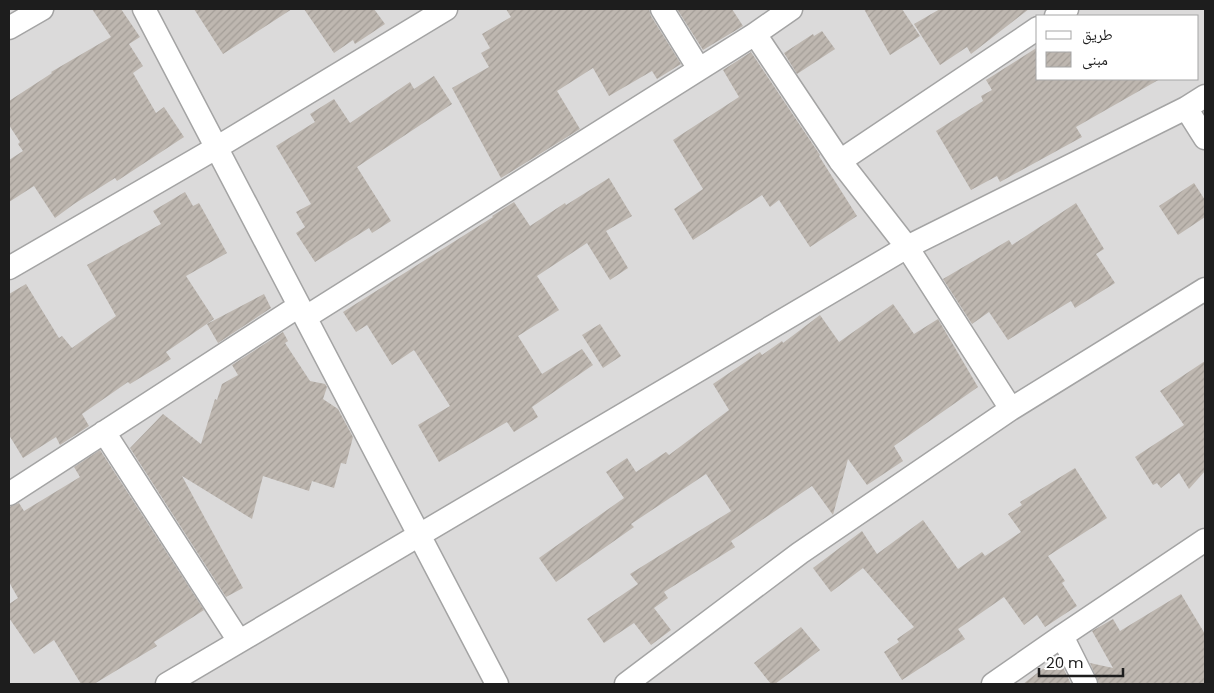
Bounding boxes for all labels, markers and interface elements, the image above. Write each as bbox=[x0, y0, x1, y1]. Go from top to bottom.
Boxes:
legend bbox=[1036, 15, 1199, 80]
text: طريق bbox=[1082, 24, 1113, 45]
text: مبنى bbox=[1082, 49, 1108, 70]
scale bar bbox=[1039, 646, 1123, 678]
text: 20 m bbox=[1046, 652, 1084, 673]

